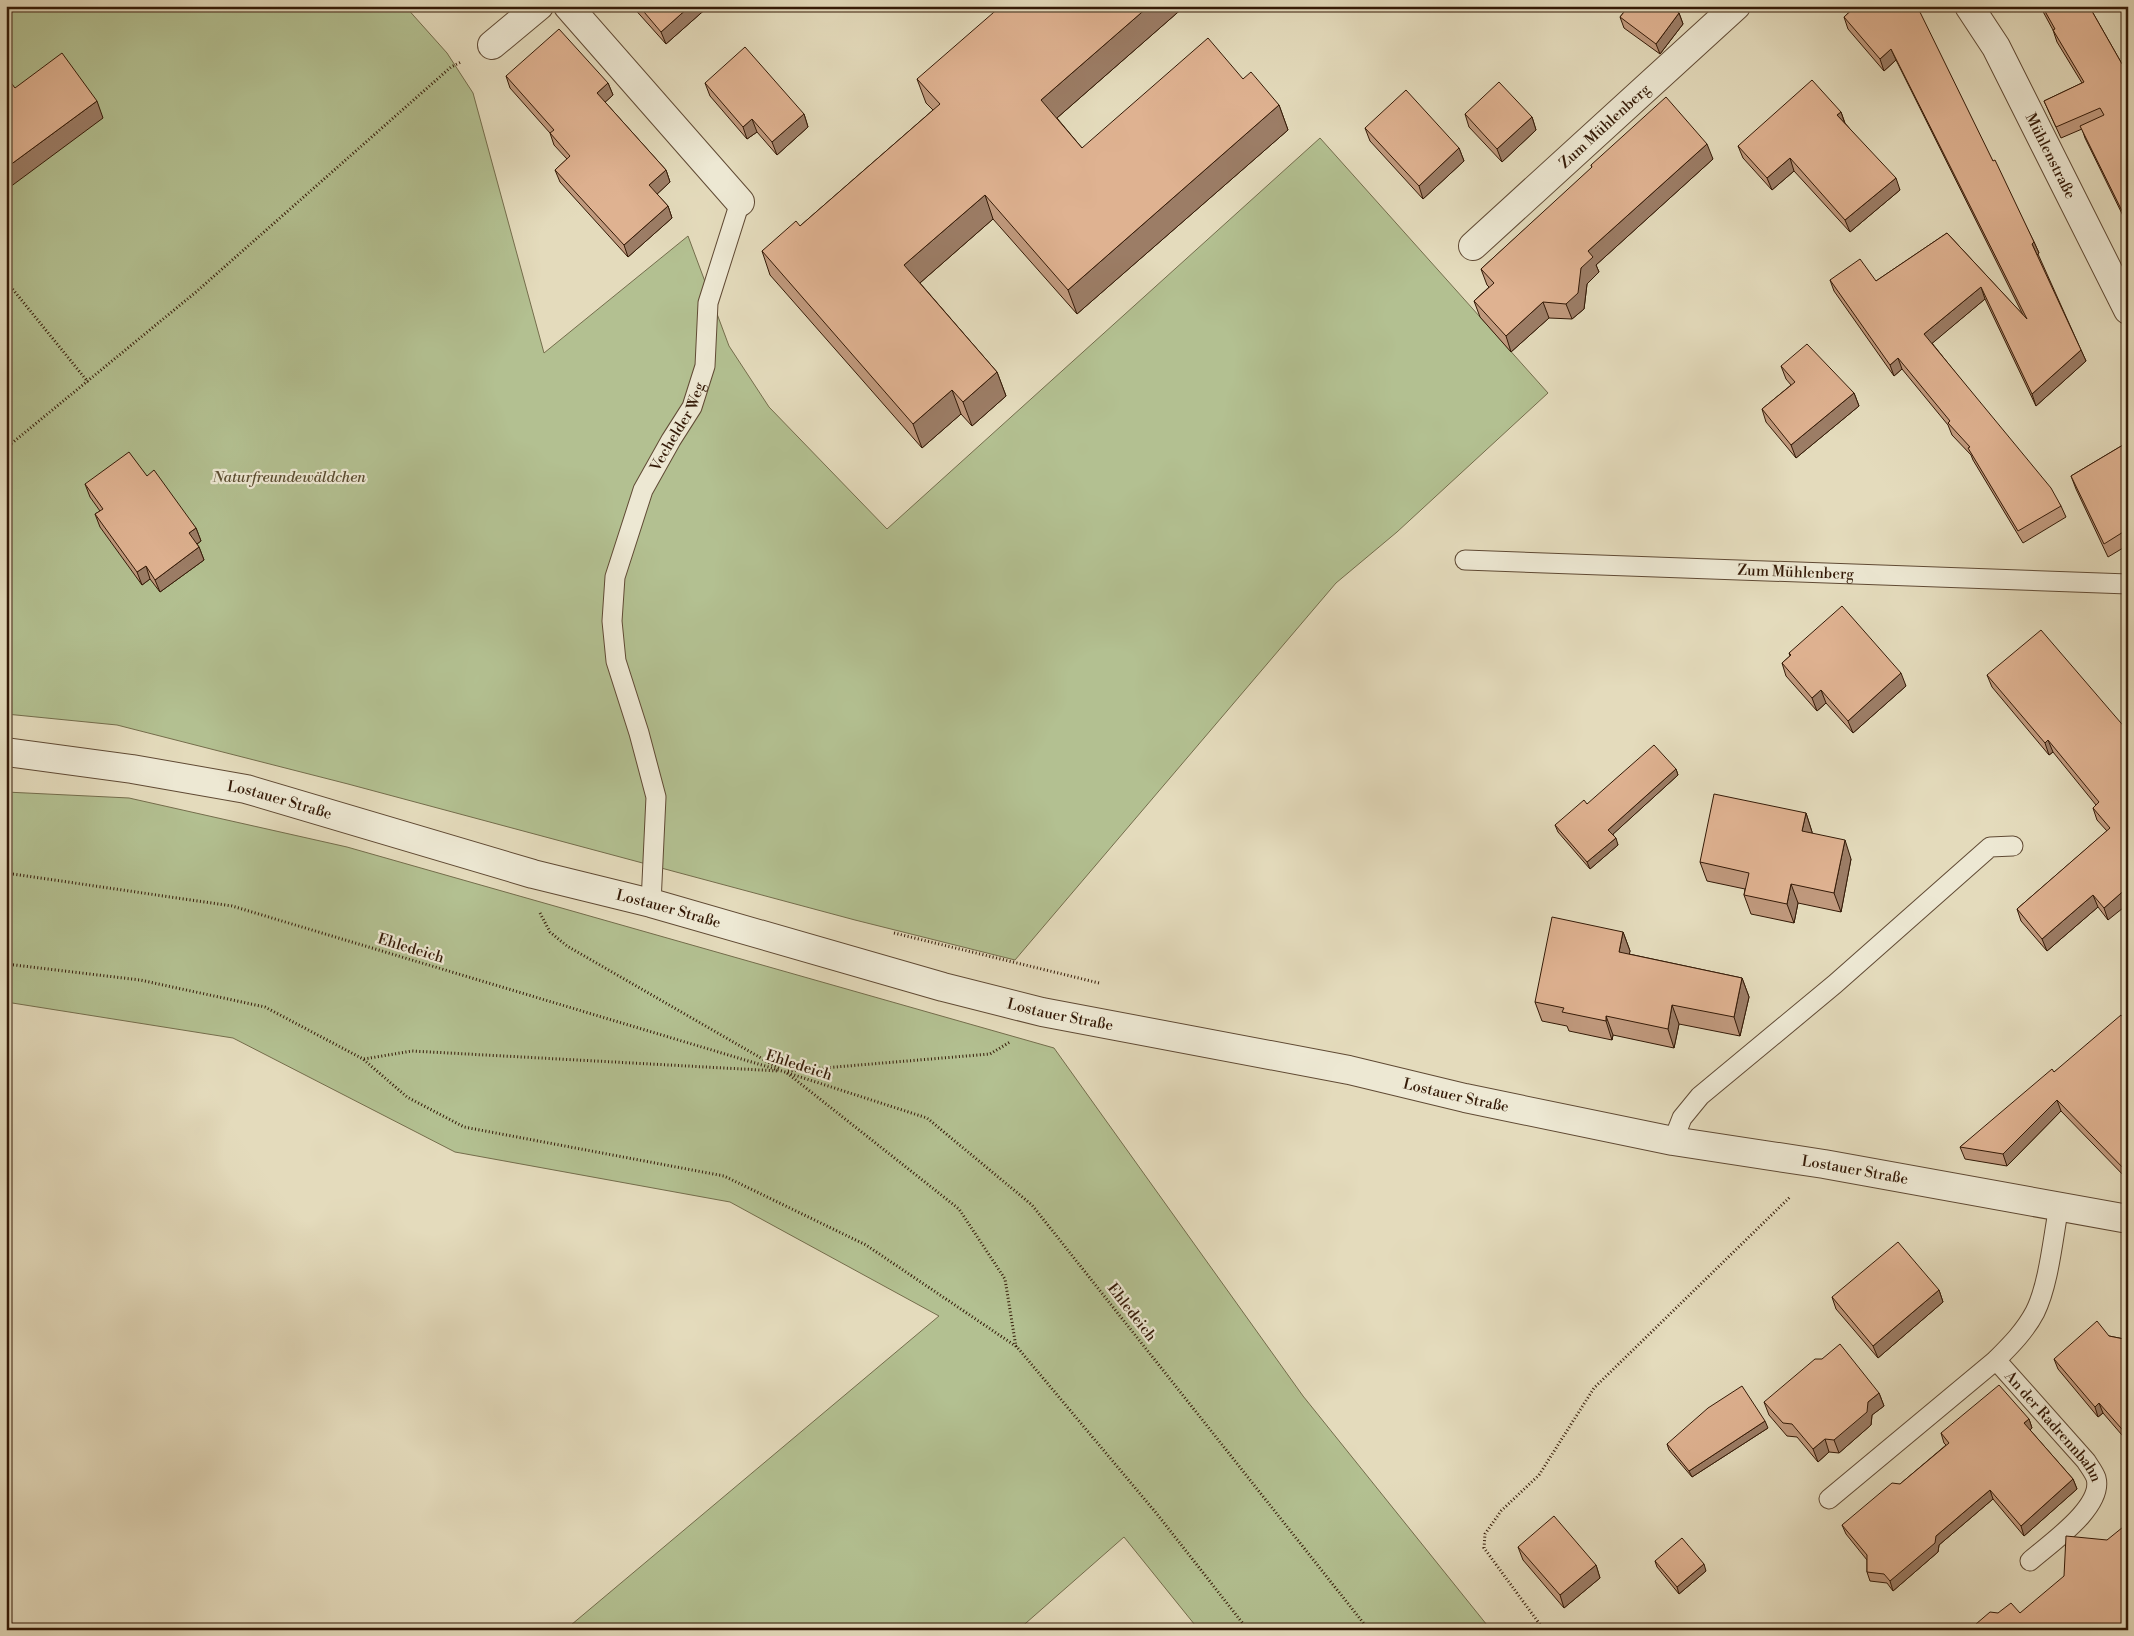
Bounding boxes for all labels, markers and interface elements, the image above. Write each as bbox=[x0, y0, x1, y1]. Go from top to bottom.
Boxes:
street label: Zum Mühlenberg bbox=[1555, 80, 1654, 173]
street label: Mühlenstraße bbox=[2021, 110, 2080, 202]
street label: Vechelder Weg bbox=[646, 380, 709, 476]
park label: Naturfreundewäldchen bbox=[211, 468, 366, 487]
street label: Zum Mühlenberg bbox=[1737, 561, 1855, 584]
street label: Lostauer Straße bbox=[226, 777, 334, 824]
street label: Lostauer Straße bbox=[614, 886, 723, 933]
street label: Ehledeich bbox=[375, 929, 447, 968]
street label: Lostauer Straße bbox=[1005, 995, 1115, 1035]
street label: Ehledeich bbox=[763, 1046, 835, 1085]
street label: Lostauer Straße bbox=[1401, 1074, 1510, 1117]
street label: Lostauer Straße bbox=[1800, 1152, 1910, 1189]
street label: Ehledeich bbox=[1103, 1279, 1160, 1345]
street label: An der Radrennbahn bbox=[2000, 1366, 2106, 1485]

